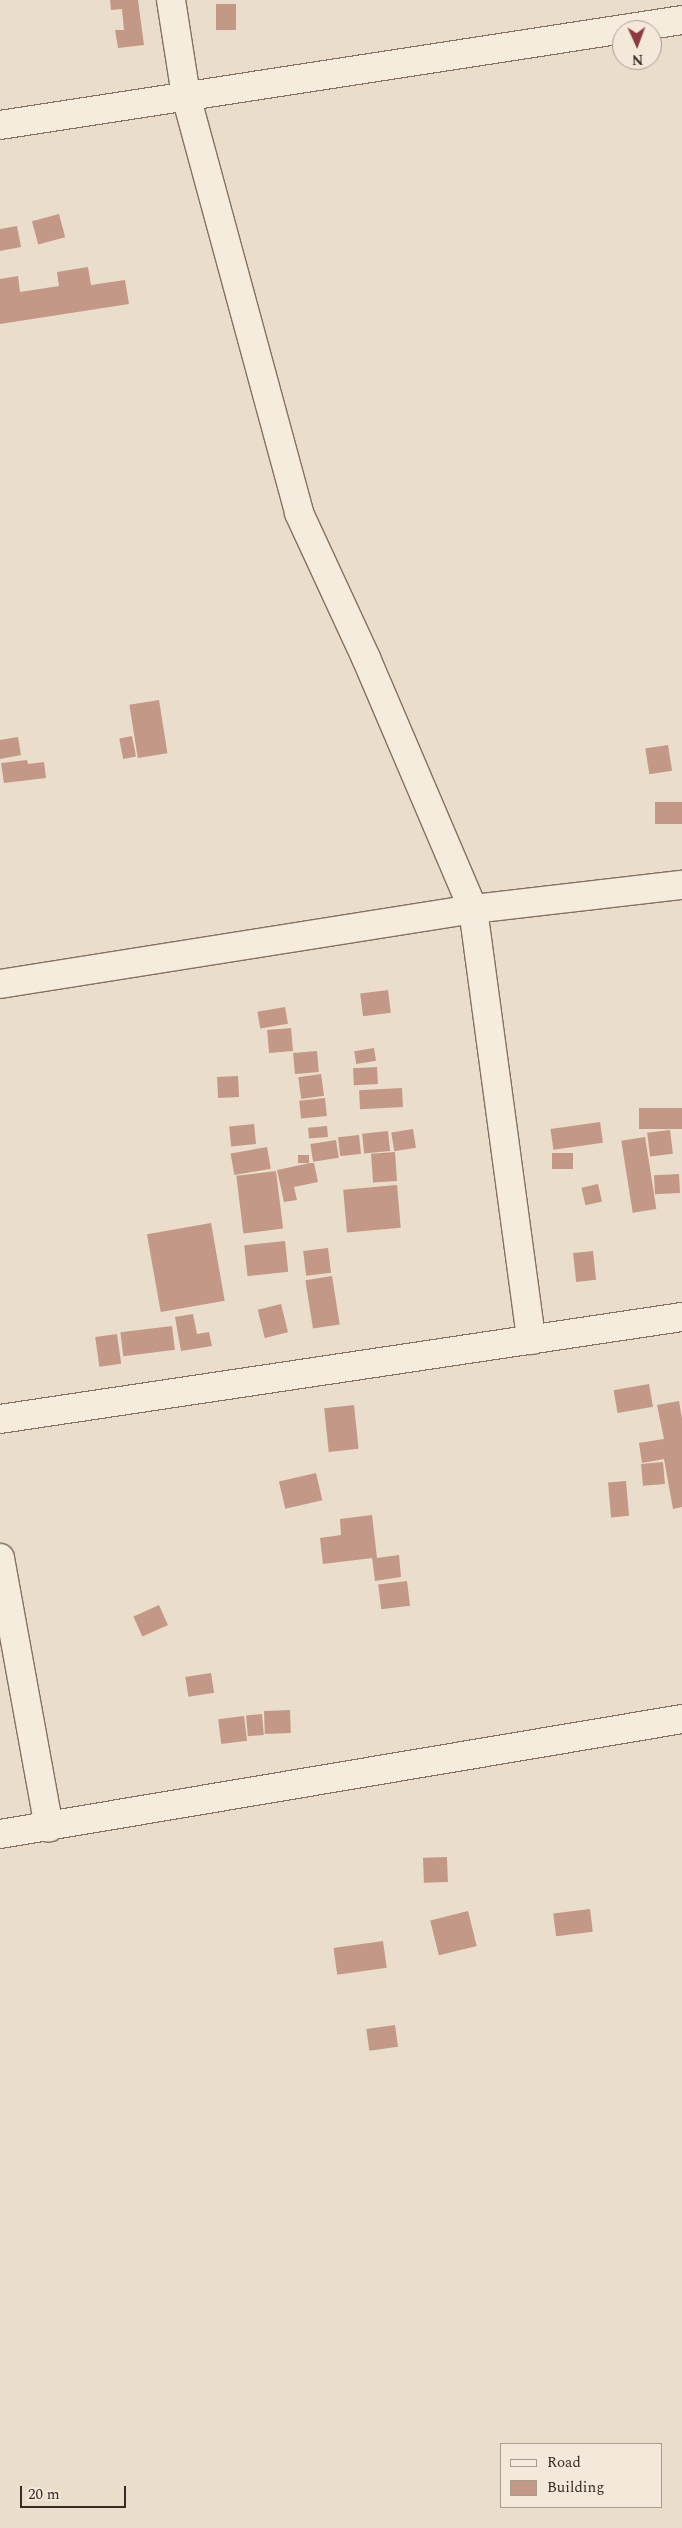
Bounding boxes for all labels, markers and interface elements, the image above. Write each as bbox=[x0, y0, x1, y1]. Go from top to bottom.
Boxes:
north arrow bbox=[612, 20, 662, 70]
text: N bbox=[631, 49, 644, 70]
legend bbox=[500, 2443, 662, 2508]
text: Road bbox=[547, 2451, 581, 2474]
scale bar bbox=[22, 2476, 129, 2508]
text: Building bbox=[547, 2476, 604, 2499]
text: 20 m bbox=[28, 2483, 60, 2506]

